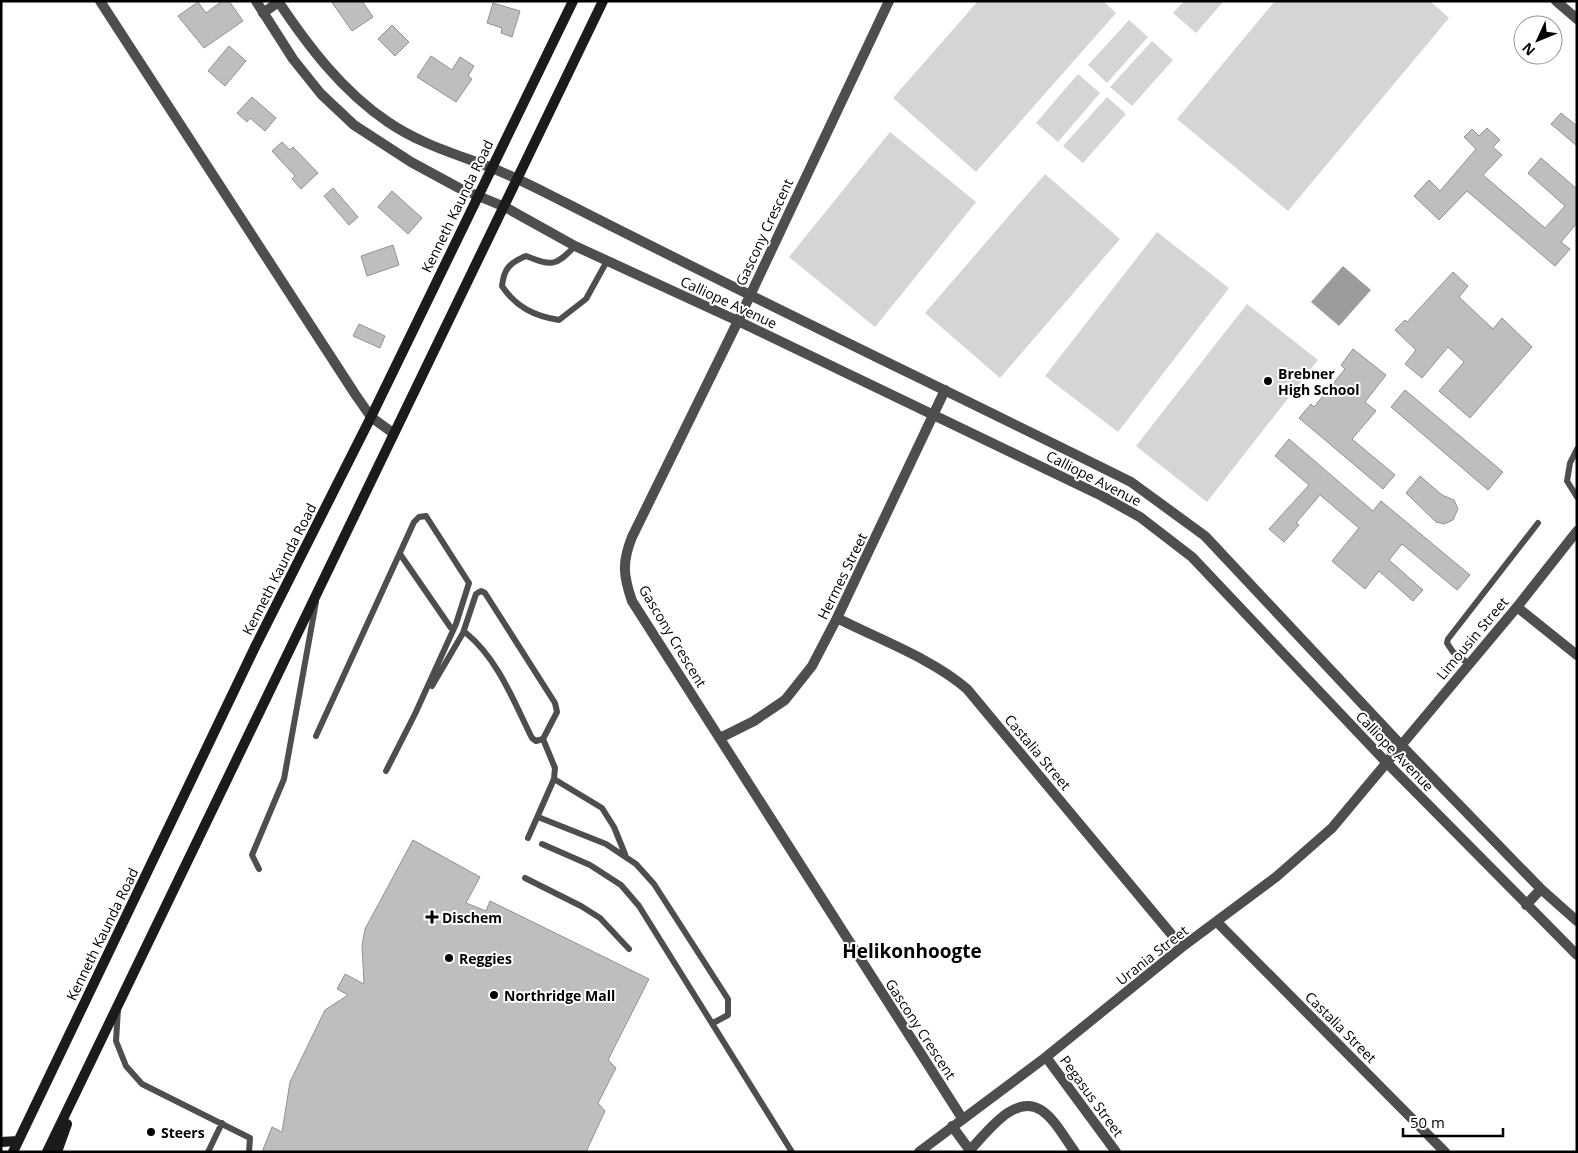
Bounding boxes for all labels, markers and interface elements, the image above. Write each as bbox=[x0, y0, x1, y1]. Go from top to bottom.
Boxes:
north arrow bbox=[1513, 15, 1563, 65]
text: N bbox=[1517, 39, 1539, 60]
street label: Kenneth Kaunda Road bbox=[417, 136, 497, 276]
street label: Gascony Crescent bbox=[731, 175, 797, 289]
street label: Calliope Avenue bbox=[678, 271, 780, 333]
place label: Brebner High School bbox=[1278, 364, 1359, 399]
marker: Brebner High School bbox=[1262, 375, 1274, 387]
street label: Calliope Avenue bbox=[1043, 446, 1145, 510]
street label: Kenneth Kaunda Road bbox=[237, 500, 321, 638]
street label: Hermes Street bbox=[813, 530, 871, 622]
street label: Gascony Crescent bbox=[635, 581, 711, 691]
street label: Limousin Street bbox=[1432, 593, 1512, 683]
street label: Calliope Avenue bbox=[1352, 707, 1438, 795]
street label: Castalia Street bbox=[1001, 710, 1075, 794]
street label: Kenneth Kaunda Road bbox=[62, 864, 142, 1004]
place label: Dischem bbox=[442, 908, 502, 927]
marker: Dischem bbox=[426, 911, 438, 923]
street label: Urania Street bbox=[1112, 921, 1192, 989]
district label: Helikonhoogte bbox=[842, 938, 982, 964]
place label: Reggies bbox=[459, 949, 512, 968]
marker: Reggies bbox=[443, 952, 455, 964]
street label: Gascony Crescent bbox=[881, 975, 961, 1083]
place label: Northridge Mall bbox=[504, 986, 615, 1005]
street label: Castalia Street bbox=[1301, 987, 1381, 1067]
marker: Northridge Mall bbox=[488, 989, 500, 1001]
street label: Pegasus Street bbox=[1056, 1051, 1128, 1141]
scale bar bbox=[1403, 1106, 1503, 1138]
text: 50 m bbox=[1410, 1112, 1445, 1132]
place label: Steers bbox=[161, 1123, 205, 1142]
marker: Steers bbox=[145, 1126, 157, 1138]

